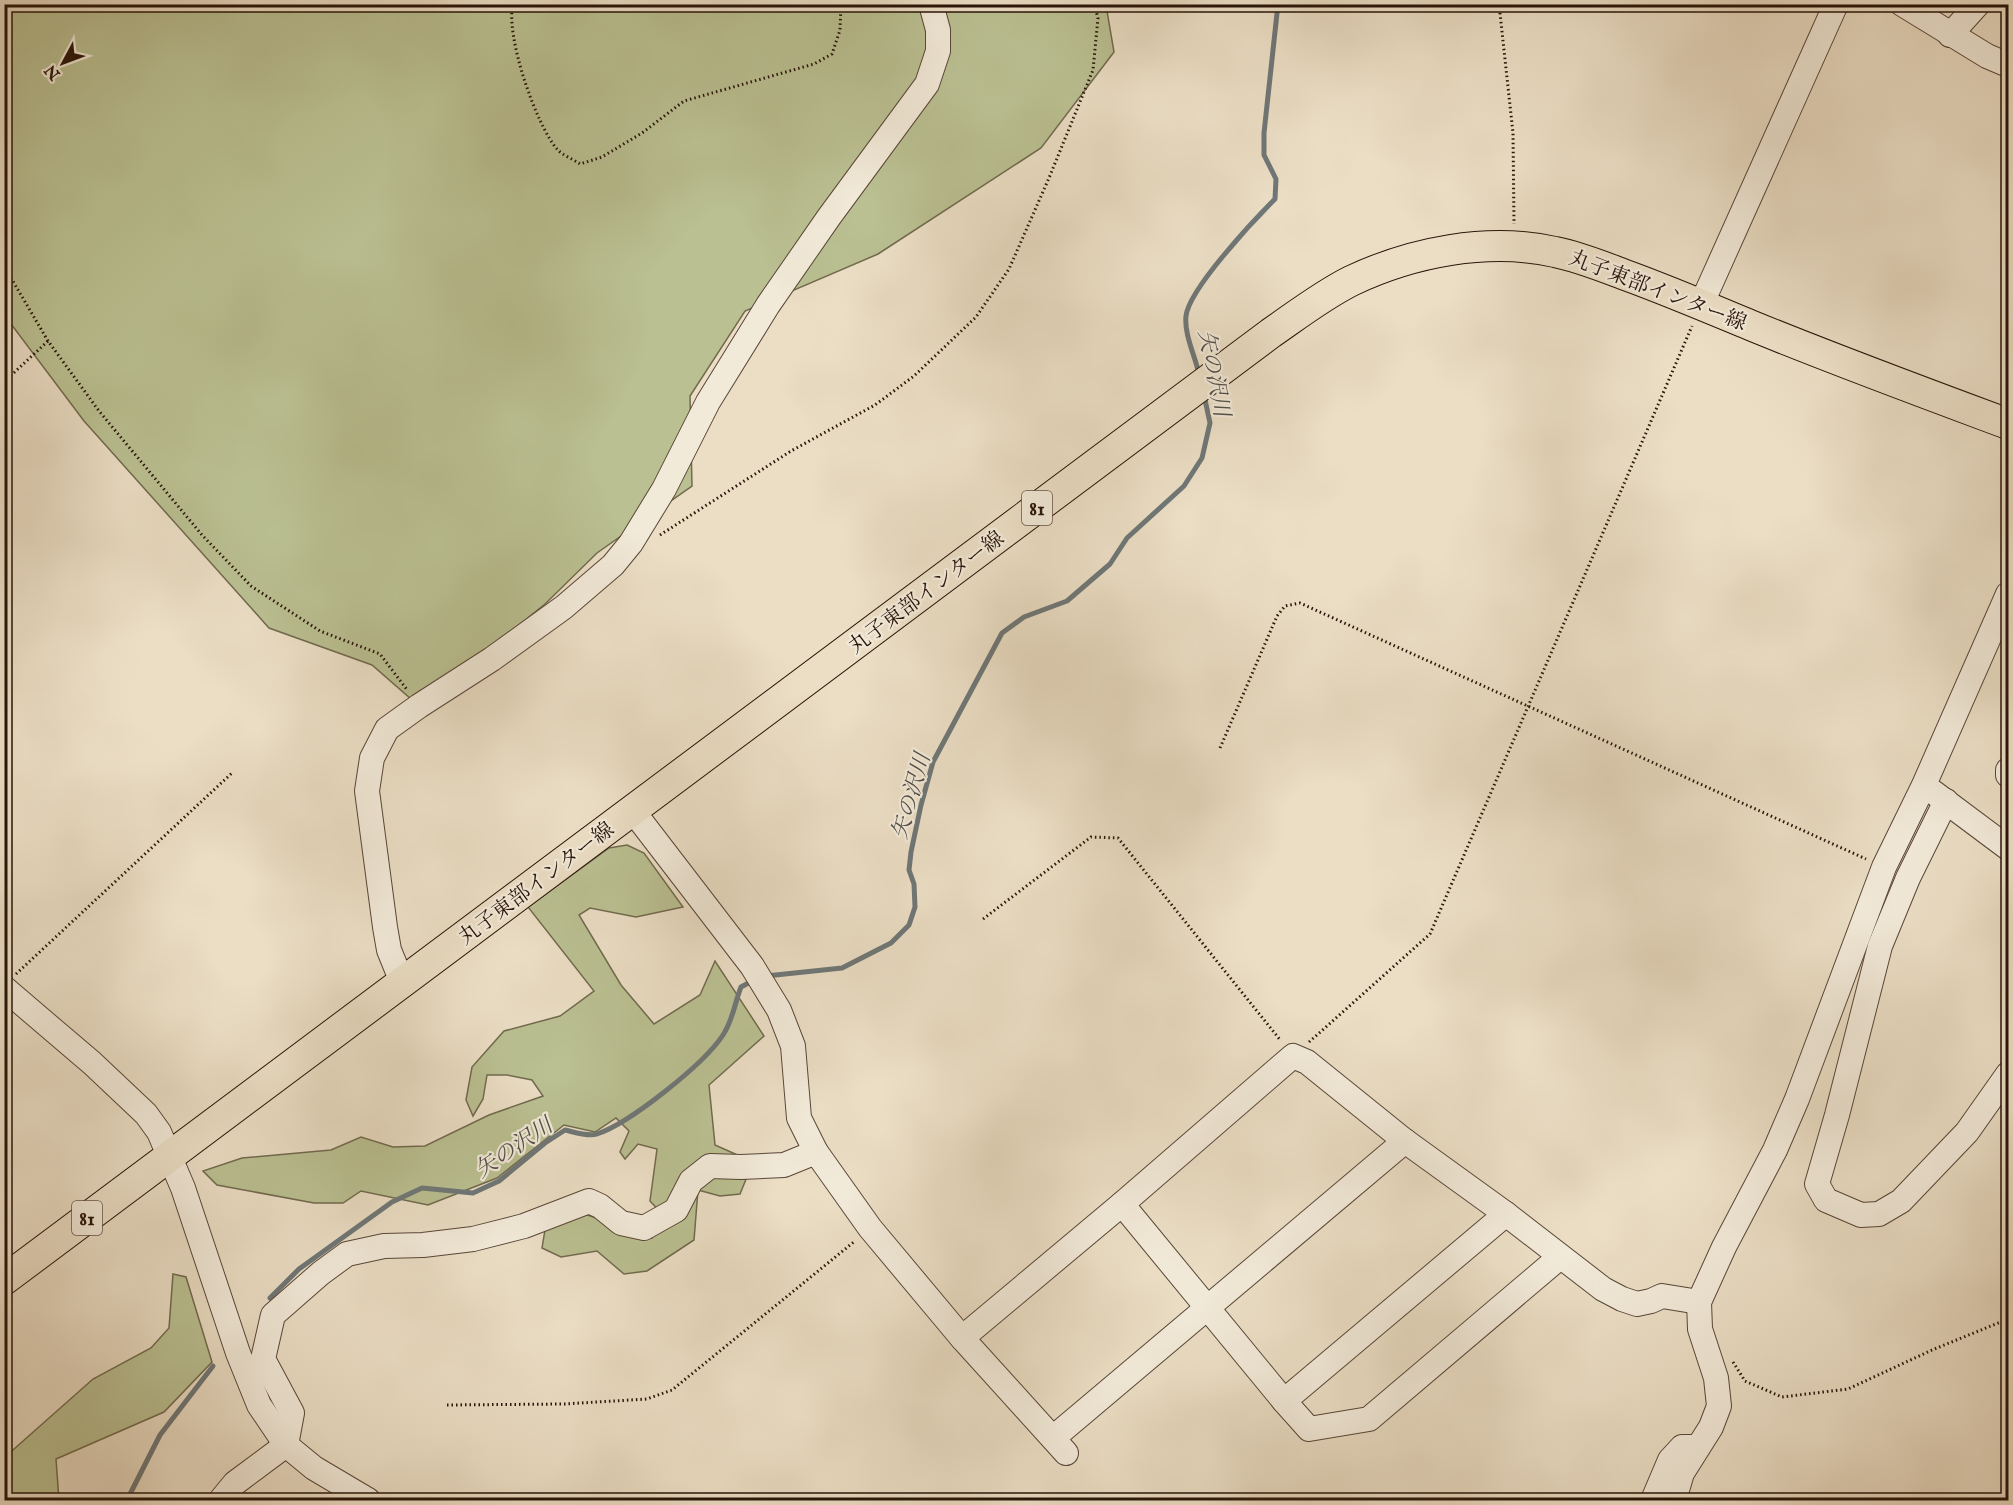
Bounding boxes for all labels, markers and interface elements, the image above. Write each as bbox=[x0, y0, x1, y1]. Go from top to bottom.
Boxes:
north arrow bbox=[33, 33, 93, 93]
text: N bbox=[41, 60, 66, 84]
street label: 丸子東部インター線 bbox=[1565, 245, 1750, 338]
water label: 矢の沢川 bbox=[1191, 328, 1236, 421]
road number: 81 bbox=[1022, 491, 1052, 525]
street label: 丸子東部インター線 bbox=[844, 526, 1010, 661]
water label: 矢の沢川 bbox=[886, 748, 938, 843]
street label: 丸子東部インター線 bbox=[454, 817, 620, 952]
water label: 矢の沢川 bbox=[470, 1111, 560, 1185]
road number: 81 bbox=[72, 1201, 102, 1235]

